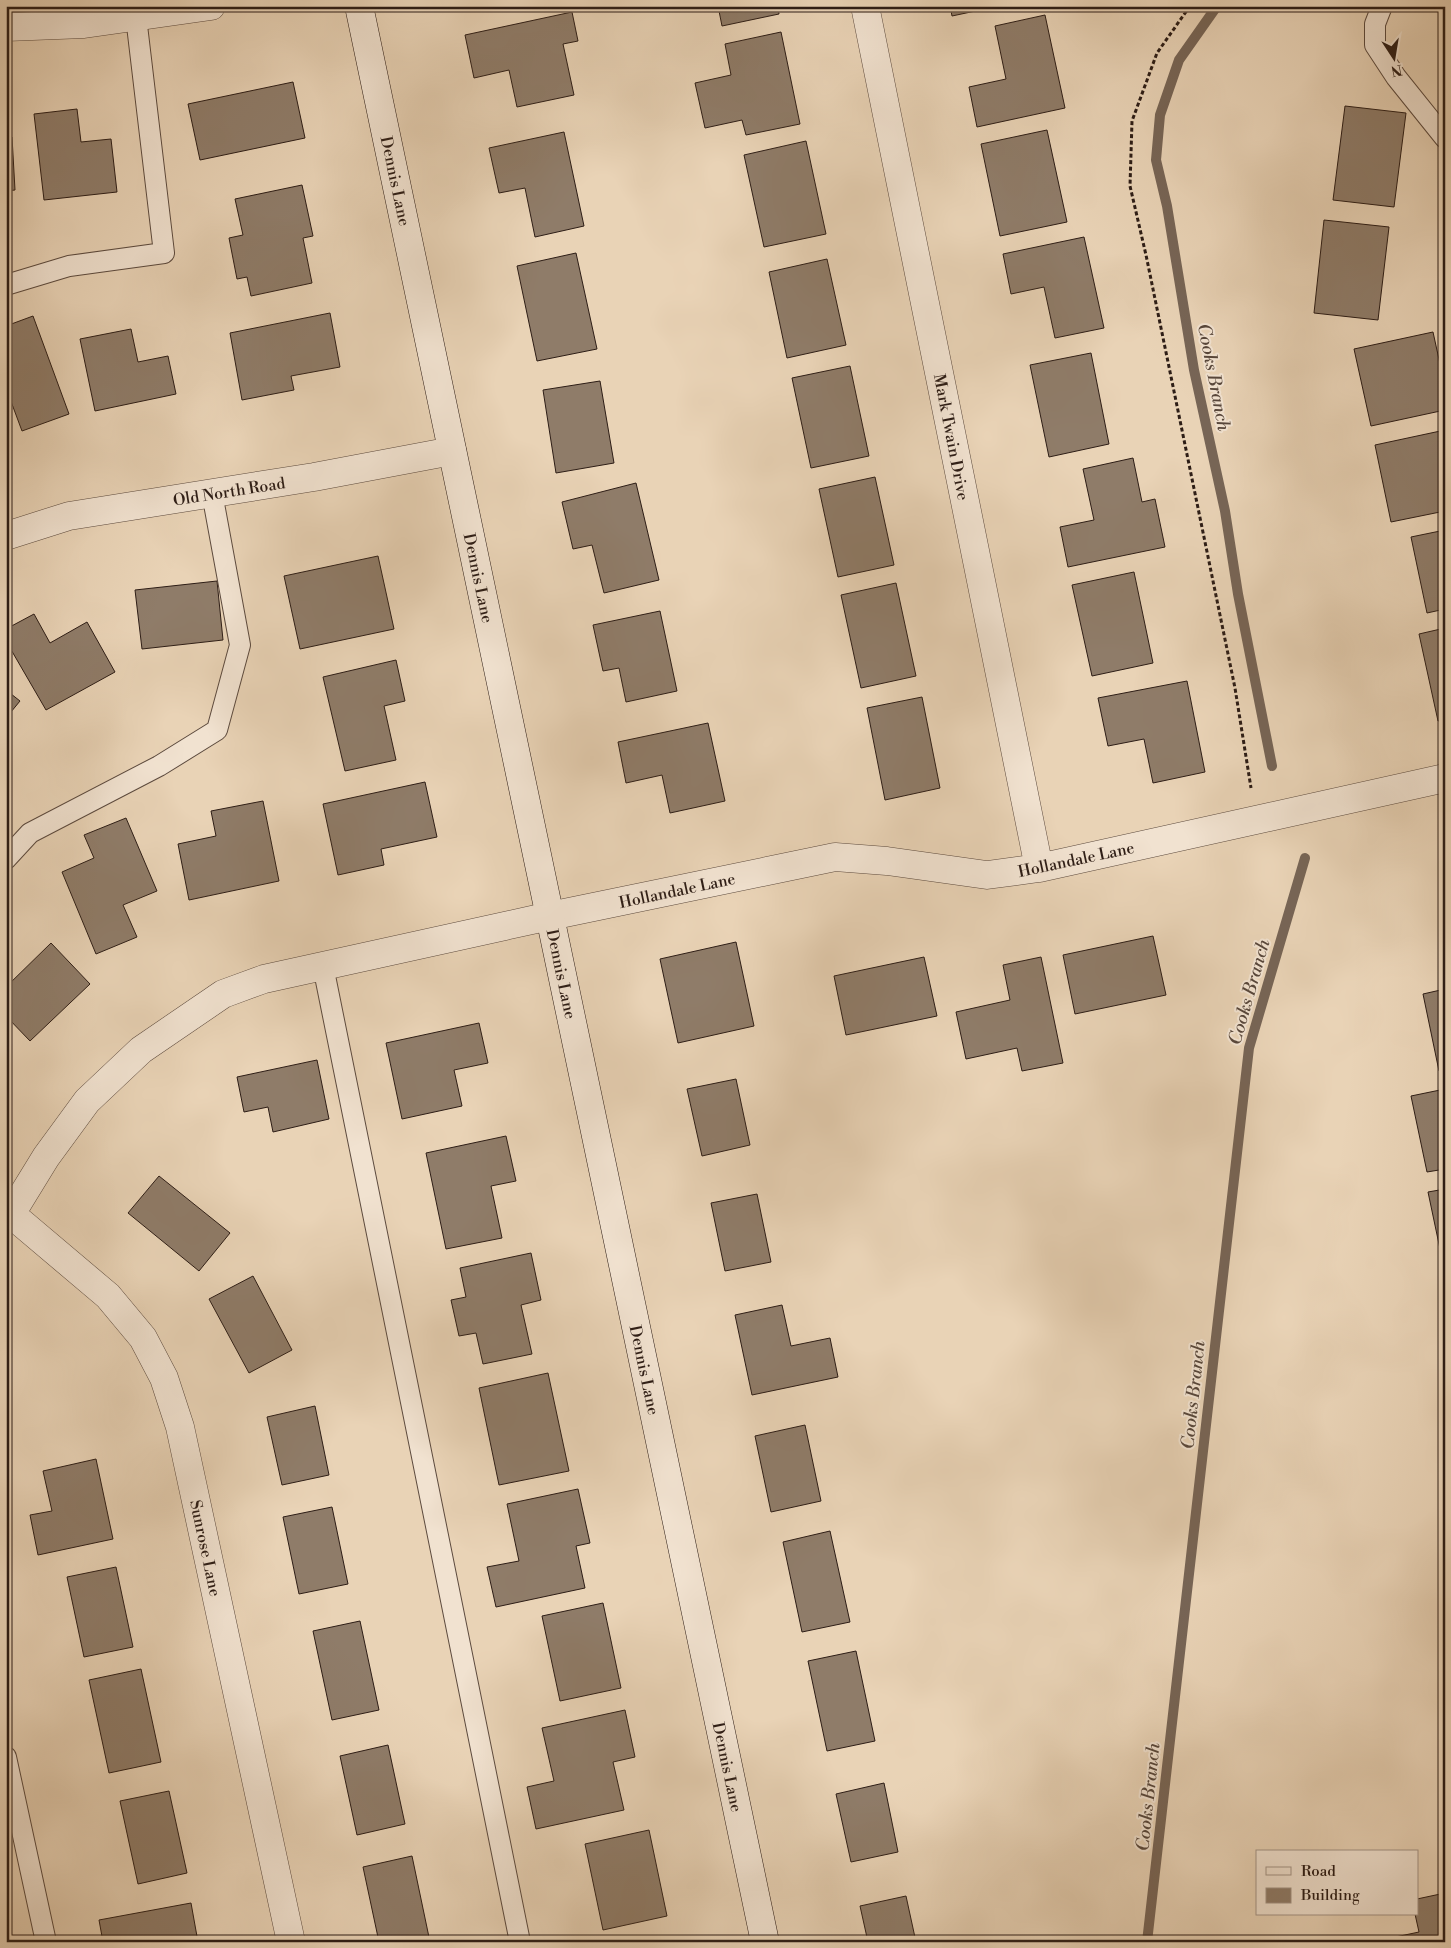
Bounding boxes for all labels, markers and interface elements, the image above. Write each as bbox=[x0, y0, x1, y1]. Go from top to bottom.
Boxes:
north arrow bbox=[1368, 32, 1418, 82]
text: N bbox=[1389, 60, 1404, 80]
street label: Dennis Lane bbox=[376, 134, 414, 228]
water label: Cooks Branch bbox=[1192, 321, 1235, 434]
street label: Mark Twain Drive bbox=[929, 372, 973, 502]
street label: Old North Road bbox=[172, 473, 287, 511]
street label: Dennis Lane bbox=[459, 531, 497, 625]
street label: Hollandale Lane bbox=[1016, 838, 1136, 882]
street label: Hollandale Lane bbox=[617, 869, 737, 913]
street label: Dennis Lane bbox=[542, 927, 580, 1021]
water label: Cooks Branch bbox=[1223, 936, 1276, 1048]
street label: Dennis Lane bbox=[625, 1323, 663, 1417]
water label: Cooks Branch bbox=[1176, 1339, 1211, 1450]
street label: Sunrose Lane bbox=[185, 1498, 225, 1598]
street label: Dennis Lane bbox=[708, 1720, 746, 1814]
water label: Cooks Branch bbox=[1131, 1741, 1166, 1852]
legend bbox=[1256, 1850, 1418, 1916]
text: Road bbox=[1301, 1862, 1336, 1881]
text: Building bbox=[1300, 1886, 1360, 1905]

